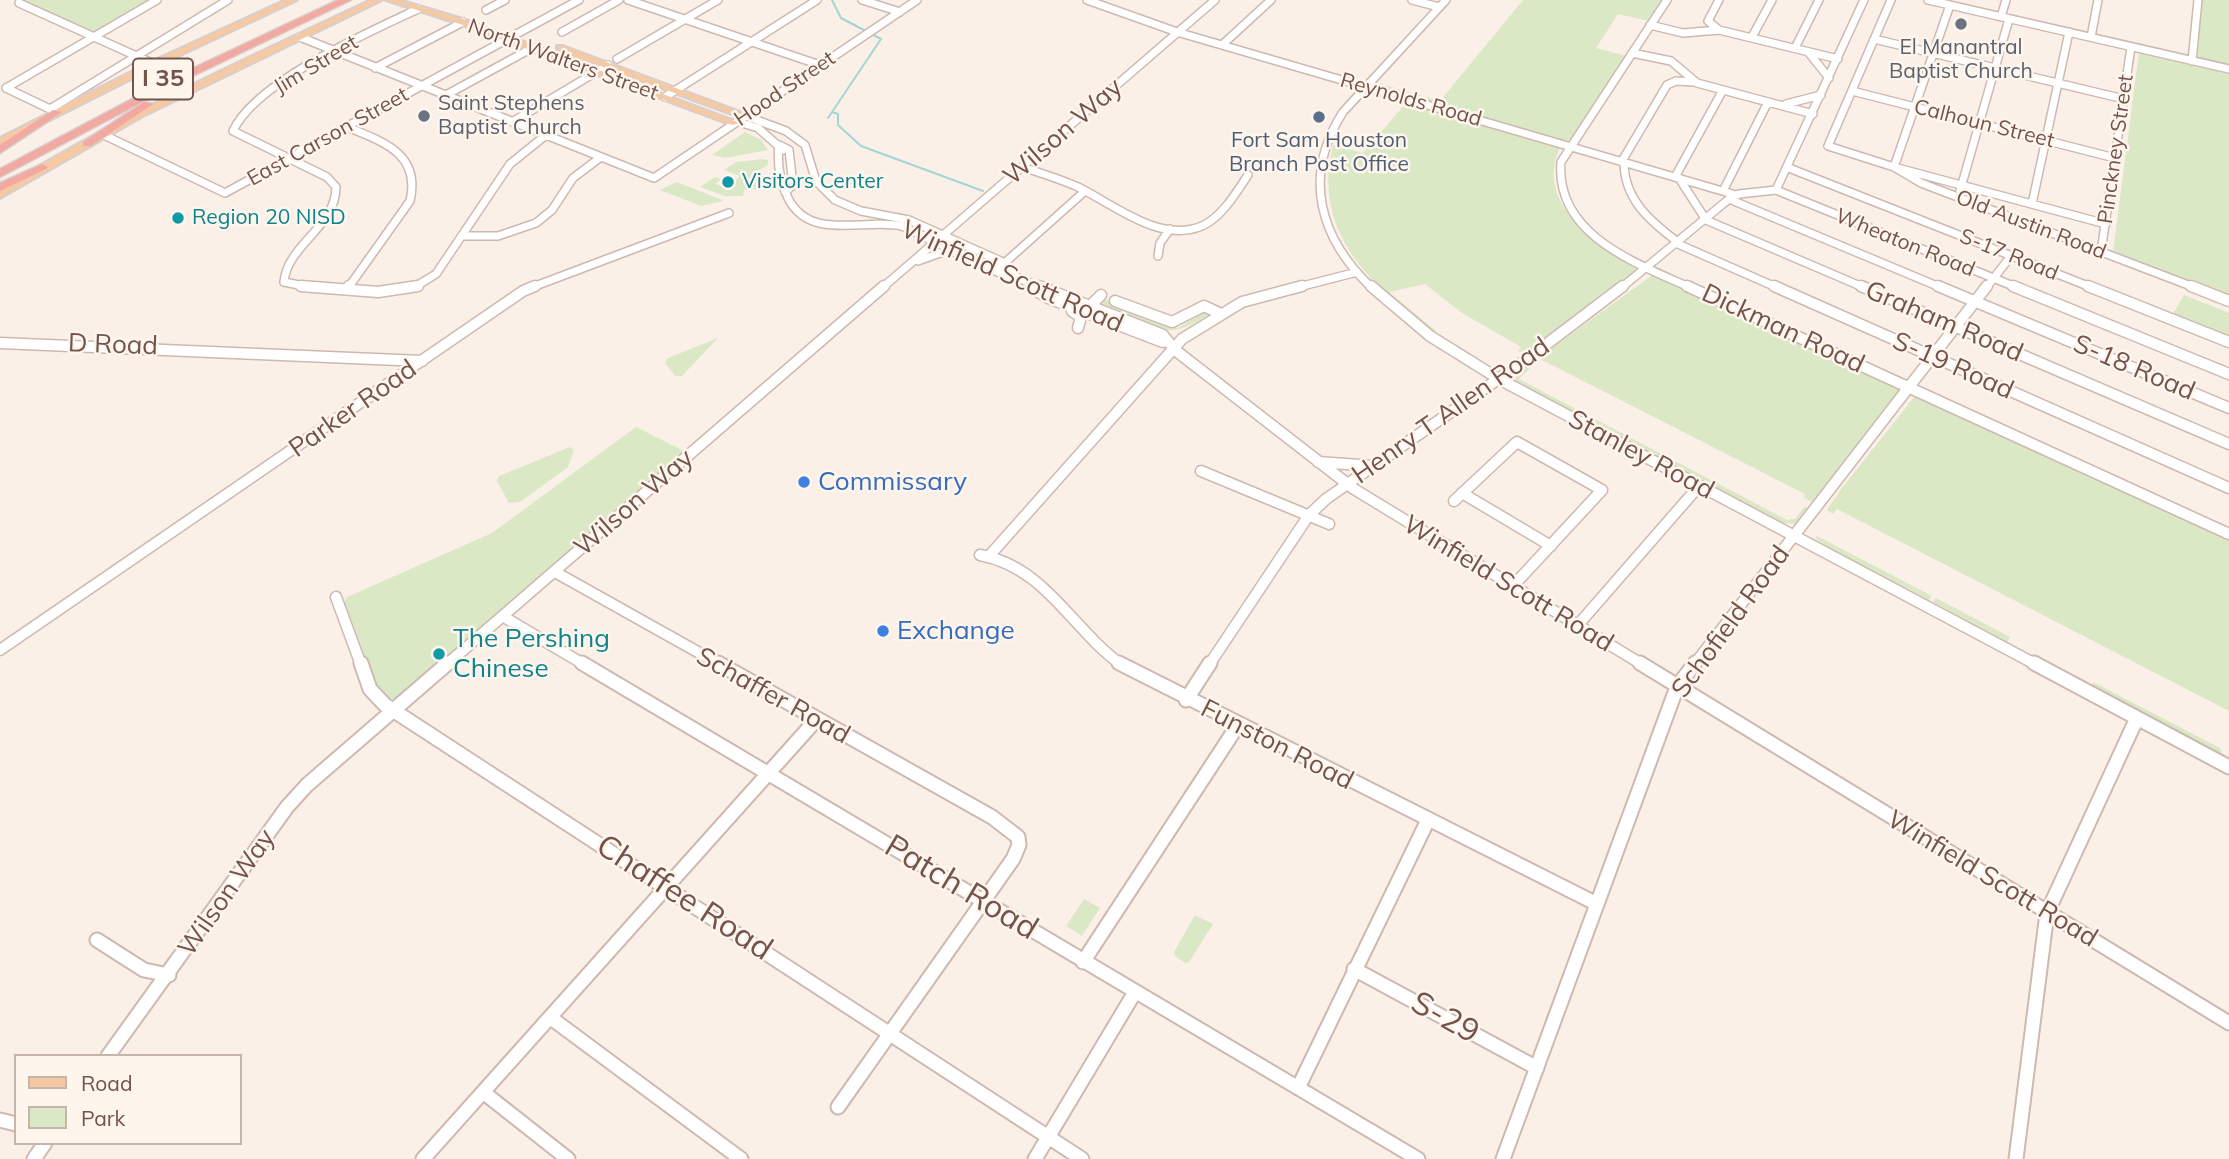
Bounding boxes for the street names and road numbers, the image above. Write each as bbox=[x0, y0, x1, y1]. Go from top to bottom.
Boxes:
street label: North Walters Street bbox=[464, 14, 662, 106]
street label: Jim Street bbox=[269, 30, 363, 100]
street label: Hood Street bbox=[730, 46, 840, 132]
road number: I 35 bbox=[133, 58, 193, 100]
street label: Reynolds Road bbox=[1337, 68, 1485, 132]
street label: Wilson Way bbox=[997, 72, 1129, 192]
street label: Pinckney Street bbox=[2093, 73, 2139, 225]
street label: East Carson Street bbox=[243, 82, 413, 192]
street label: Calhoun Street bbox=[1911, 94, 2057, 154]
street label: Old Austin Road bbox=[1952, 185, 2110, 265]
street label: Wheaton Road bbox=[1832, 204, 1978, 282]
street label: Winfield Scott Road bbox=[896, 214, 1128, 340]
street label: S-17 Road bbox=[1956, 224, 2062, 286]
street label: Graham Road bbox=[1861, 275, 2027, 369]
street label: Dickman Road bbox=[1697, 278, 1869, 380]
street label: S-19 Road bbox=[1888, 325, 2018, 407]
street label: D Road bbox=[68, 328, 158, 362]
street label: S-18 Road bbox=[2068, 328, 2200, 408]
street label: Henry T Allen Road bbox=[1346, 331, 1556, 491]
street label: Parker Road bbox=[283, 354, 423, 464]
street label: Stanley Road bbox=[1563, 404, 1719, 506]
street label: Wilson Way bbox=[568, 443, 700, 563]
street label: Winfield Scott Road bbox=[1397, 509, 1619, 659]
street label: Schofield Road bbox=[1665, 540, 1797, 704]
street label: Schaffer Road bbox=[691, 641, 855, 751]
street label: Funston Road bbox=[1196, 693, 1358, 797]
street label: Winfield Scott Road bbox=[1881, 804, 2103, 954]
street label: Wilson Way bbox=[172, 824, 282, 962]
street label: Chaffee Road bbox=[589, 827, 779, 969]
street label: Patch Road bbox=[878, 827, 1044, 949]
street label: S-29 bbox=[1404, 984, 1486, 1052]

